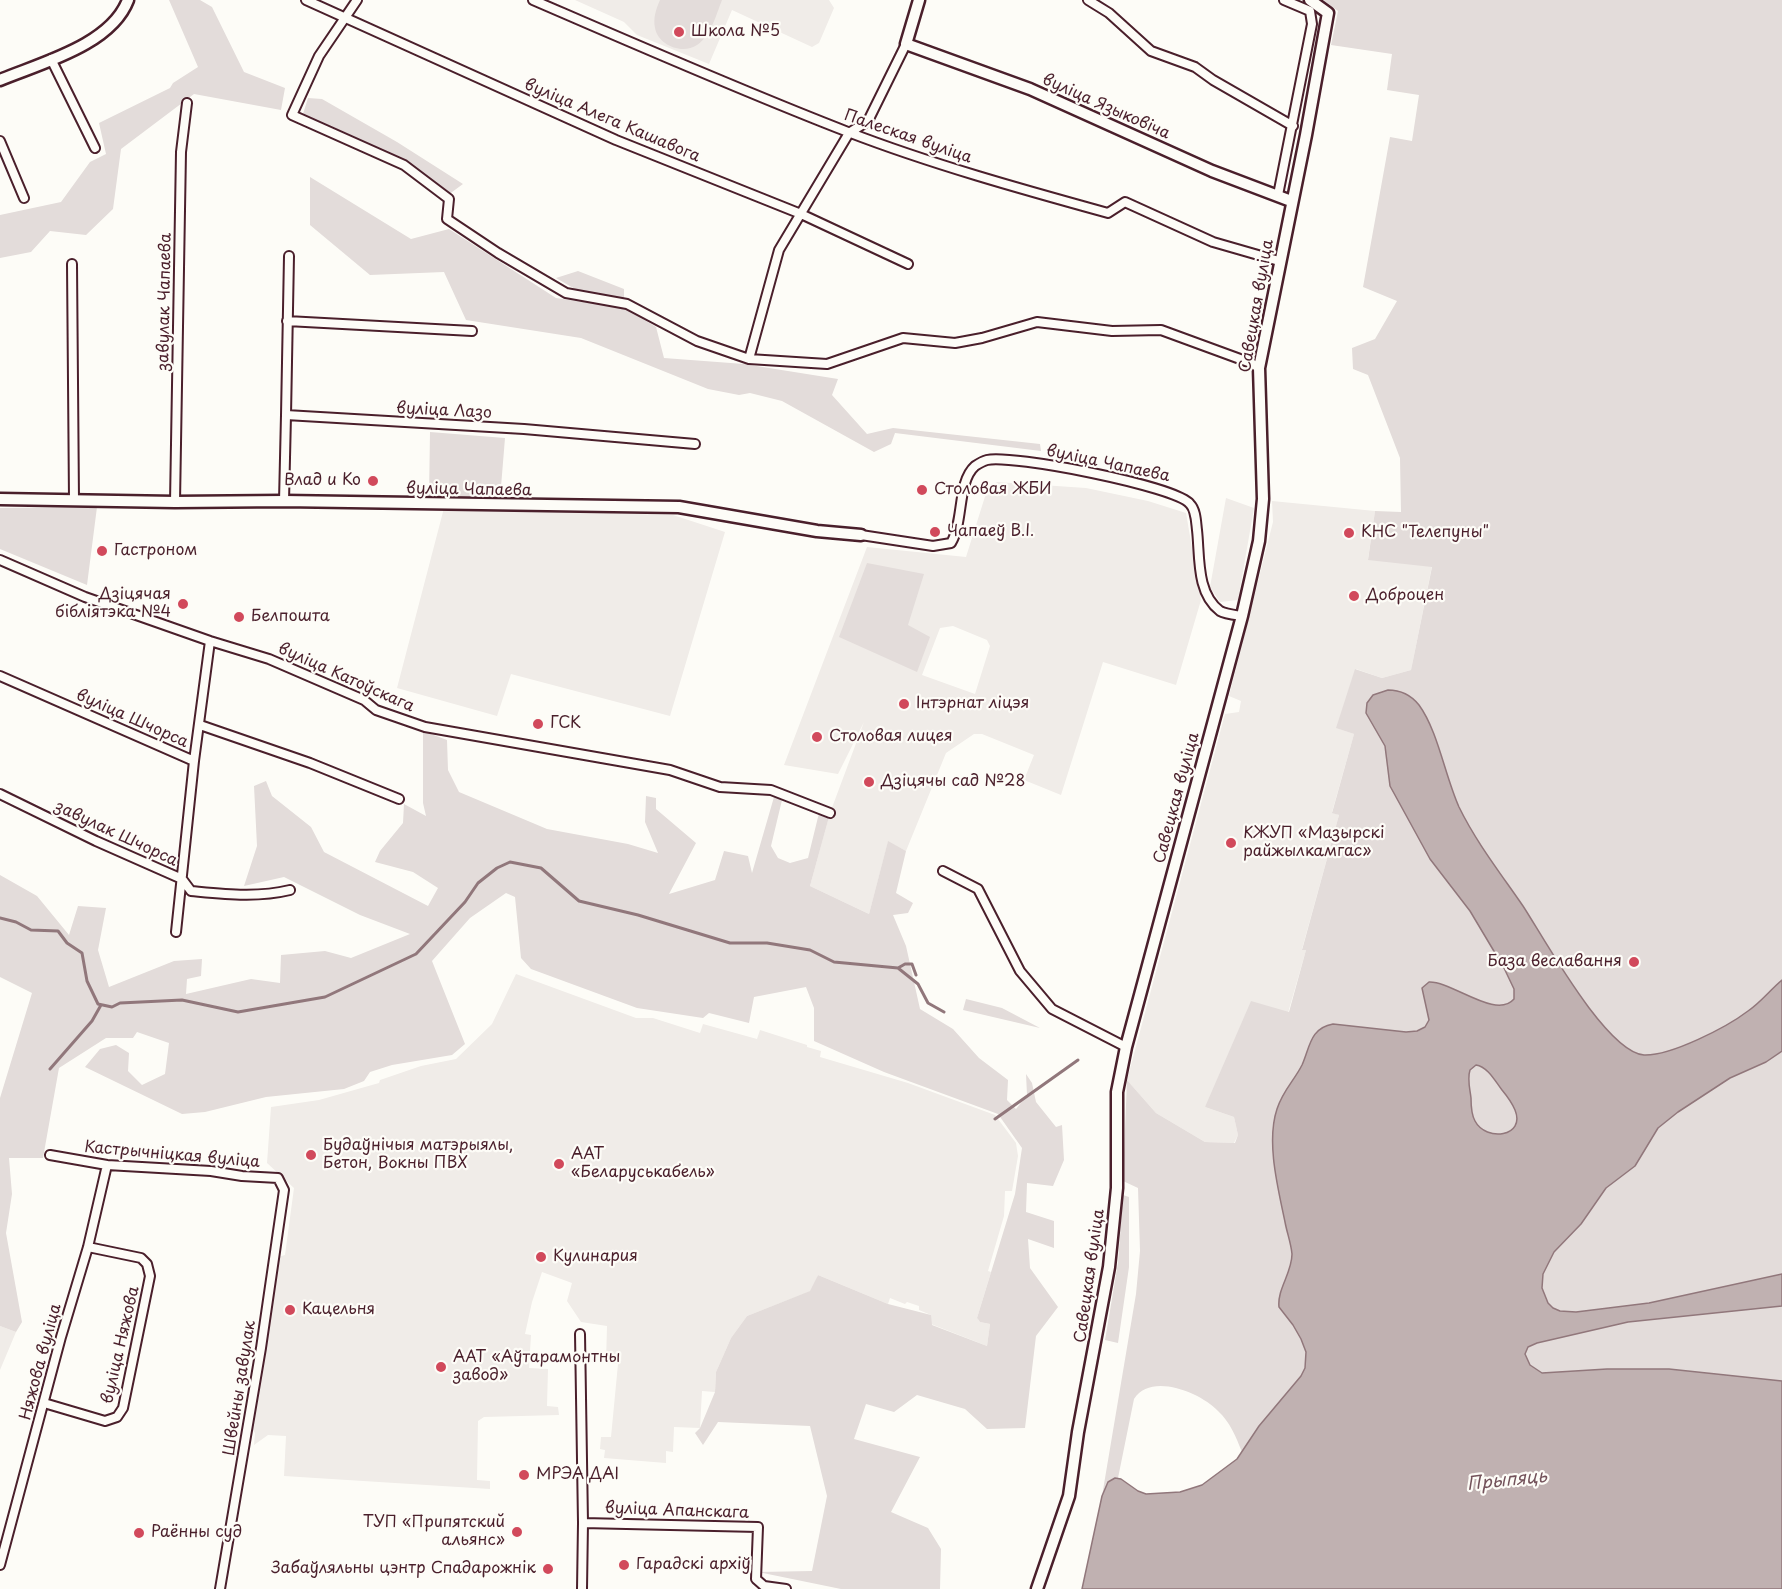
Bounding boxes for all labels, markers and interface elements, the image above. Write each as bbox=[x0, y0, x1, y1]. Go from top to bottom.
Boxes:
place label: Школа №5 bbox=[691, 22, 780, 42]
marker: Школа №5 bbox=[672, 25, 686, 39]
street label: вуліца Языковіча bbox=[1039, 70, 1173, 144]
street label: вуліца Алега Кашавога bbox=[521, 75, 703, 167]
street label: Палеская вуліца bbox=[842, 106, 974, 168]
street label: завулак Чапаева bbox=[154, 233, 176, 371]
street label: Савецкая вуліца bbox=[1236, 238, 1278, 374]
street label: вуліца Лазо bbox=[396, 399, 492, 423]
street label: вуліца Чапаева bbox=[1044, 442, 1172, 486]
place label: Влад и Ко bbox=[284, 471, 361, 491]
marker: Влад и Ко bbox=[366, 474, 380, 488]
street label: вуліца Чапаева bbox=[406, 479, 532, 501]
place label: Столовая ЖБИ bbox=[934, 480, 1052, 500]
marker: Столовая ЖБИ bbox=[915, 483, 929, 497]
place label: Чапаеў В.І. bbox=[947, 522, 1034, 542]
place label: КНС "Телепуны" bbox=[1361, 523, 1489, 543]
marker: Чапаеў В.І. bbox=[928, 525, 942, 539]
marker: КНС "Телепуны" bbox=[1342, 526, 1356, 540]
place label: Гастроном bbox=[114, 541, 197, 561]
marker: Гастроном bbox=[95, 544, 109, 558]
place label: Дзіцячая бібліятэка №4 bbox=[55, 585, 171, 623]
place label: Доброцен bbox=[1366, 586, 1444, 606]
marker: Доброцен bbox=[1347, 589, 1361, 603]
marker: Дзіцячая бібліятэка №4 bbox=[176, 597, 190, 611]
place label: Белпошта bbox=[251, 607, 330, 627]
marker: Белпошта bbox=[232, 610, 246, 624]
street label: вуліца Катоўскага bbox=[275, 639, 417, 717]
street label: вуліца Шчорса bbox=[73, 686, 191, 752]
place label: Інтэрнат ліцэя bbox=[916, 694, 1029, 714]
marker: Інтэрнат ліцэя bbox=[897, 697, 911, 711]
place label: ГСК bbox=[550, 714, 581, 734]
marker: ГСК bbox=[531, 717, 545, 731]
place label: Столовая лицея bbox=[829, 727, 953, 747]
marker: Столовая лицея bbox=[810, 730, 824, 744]
street label: Савецкая вуліца bbox=[1150, 730, 1204, 866]
place label: Дзіцячы сад №28 bbox=[881, 772, 1025, 792]
marker: Дзіцячы сад №28 bbox=[862, 775, 876, 789]
street label: завулак Шчорса bbox=[52, 797, 180, 871]
place label: КЖУП «Мазырскі райжылкамгас» bbox=[1243, 824, 1384, 862]
marker: КЖУП «Мазырскі райжылкамгас» bbox=[1224, 836, 1238, 850]
place label: База веславання bbox=[1487, 952, 1622, 972]
marker: База веславання bbox=[1627, 955, 1641, 969]
place label: Будаўнічыя матэрыялы, Бетон, Вокны ПВХ bbox=[323, 1136, 513, 1174]
street label: Кастрычніцкая вуліца bbox=[83, 1138, 261, 1172]
place label: ААТ «Беларуськабель» bbox=[571, 1145, 715, 1183]
marker: Будаўнічыя матэрыялы, Бетон, Вокны ПВХ bbox=[304, 1148, 318, 1162]
marker: ААТ «Беларуськабель» bbox=[552, 1157, 566, 1171]
street label: Савецкая вуліца bbox=[1071, 1208, 1109, 1344]
place label: Кулинария bbox=[553, 1247, 638, 1267]
marker: Кулинария bbox=[534, 1250, 548, 1264]
street label: вуліца Няжова bbox=[98, 1284, 144, 1406]
place label: Кацельня bbox=[302, 1300, 375, 1320]
street label: Няжова вуліца bbox=[16, 1302, 66, 1422]
marker: Кацельня bbox=[283, 1303, 297, 1317]
street label: Швейны завулак bbox=[220, 1319, 260, 1457]
place label: ААТ «Аўтарамонтны завод» bbox=[453, 1348, 620, 1386]
marker: ААТ «Аўтарамонтны завод» bbox=[434, 1360, 448, 1374]
place label: МРЭА ДАІ bbox=[536, 1465, 619, 1485]
water label: Прыпяць bbox=[1466, 1466, 1548, 1496]
marker: МРЭА ДАІ bbox=[517, 1468, 531, 1482]
street label: вуліца Апанскага bbox=[605, 1499, 749, 1523]
place label: ТУП «Припятский альянс» bbox=[363, 1513, 505, 1551]
place label: Раённы суд bbox=[151, 1523, 242, 1543]
marker: ТУП «Припятский альянс» bbox=[510, 1525, 524, 1539]
marker: Раённы суд bbox=[132, 1526, 146, 1540]
place label: Гарадскі архіў bbox=[636, 1555, 751, 1575]
marker: Гарадскі архіў bbox=[617, 1558, 631, 1572]
place label: Забаўляльны цэнтр Спадарожнік bbox=[271, 1559, 536, 1579]
marker: Забаўляльны цэнтр Спадарожнік bbox=[541, 1562, 555, 1576]

